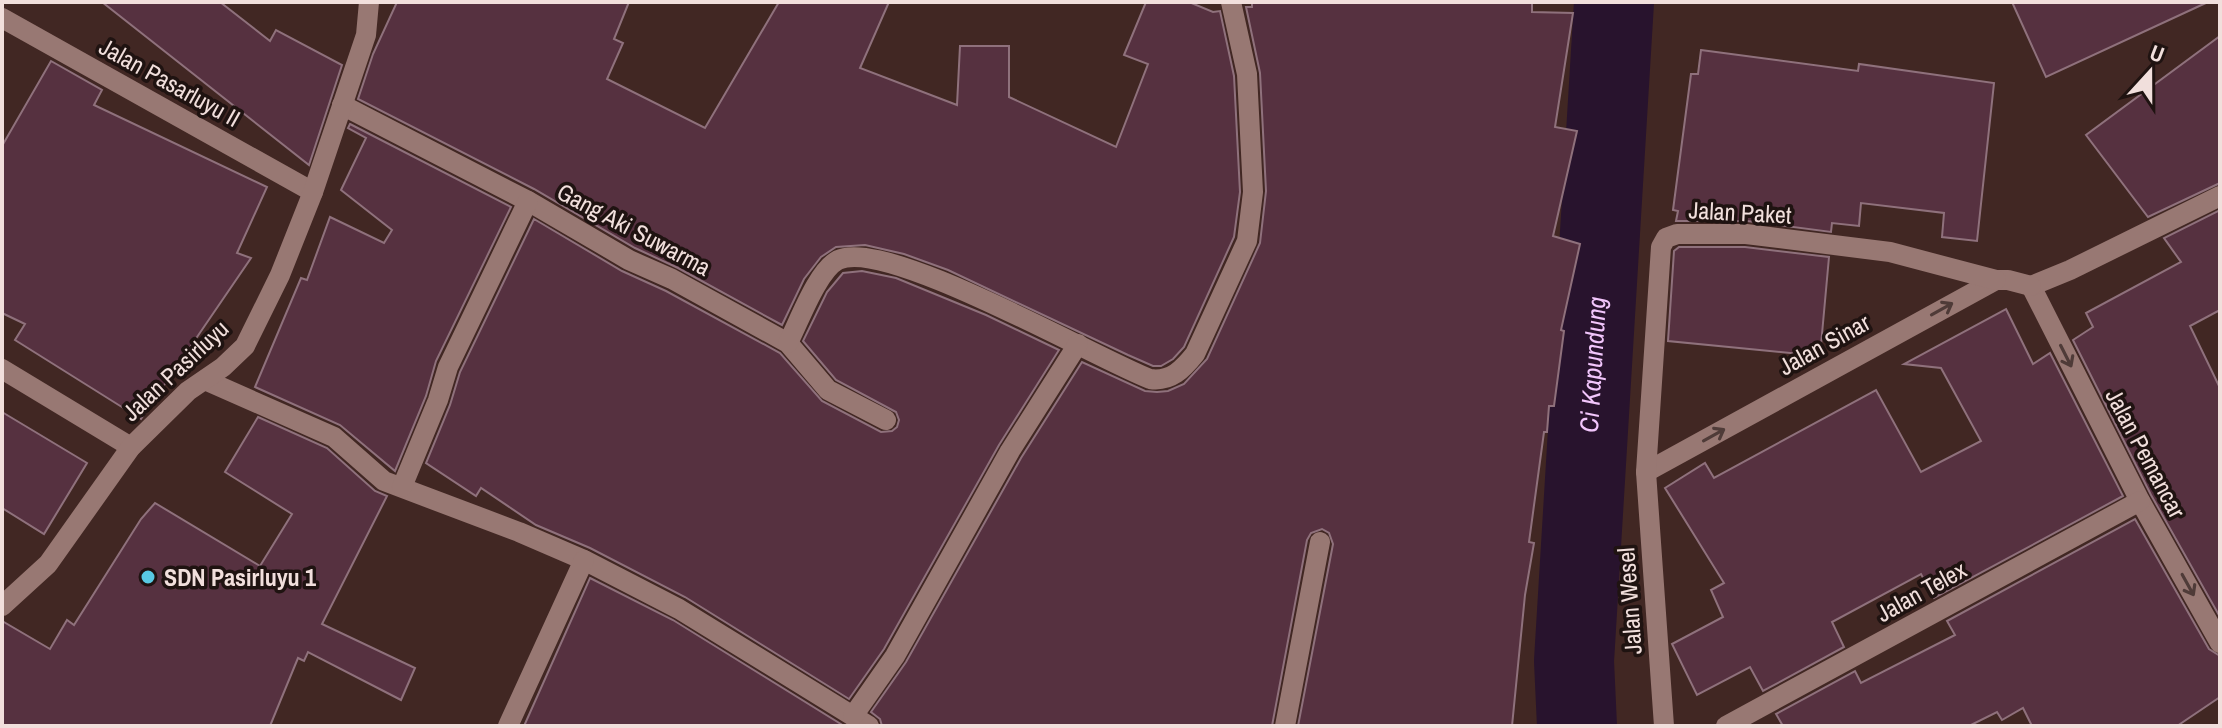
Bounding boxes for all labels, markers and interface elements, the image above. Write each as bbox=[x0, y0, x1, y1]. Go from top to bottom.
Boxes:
street label: Jalan Pasarluyu II bbox=[94, 30, 246, 134]
north arrow bbox=[2110, 32, 2190, 112]
text: U bbox=[2146, 37, 2169, 70]
street label: Gang Aki Suwarma bbox=[552, 175, 716, 283]
street label: Jalan Paket bbox=[1688, 193, 1793, 231]
water label: Ci Kapundung bbox=[1570, 295, 1614, 434]
one-way arrow bbox=[1929, 301, 1953, 316]
street label: Jalan Sinar bbox=[1773, 306, 1876, 382]
street label: Jalan Pasirluyu bbox=[115, 312, 235, 428]
one-way arrow bbox=[2059, 343, 2075, 367]
street label: Jalan Pemancar bbox=[2098, 383, 2194, 524]
one-way arrow bbox=[1702, 427, 1725, 443]
street label: Jalan Wesel bbox=[1609, 547, 1649, 655]
street label: Jalan Telex bbox=[1870, 553, 1972, 629]
place label: SDN Pasirluyu 1 bbox=[164, 561, 316, 593]
marker: SDN Pasirluyu 1 bbox=[139, 568, 157, 586]
one-way arrow bbox=[2181, 573, 2196, 597]

